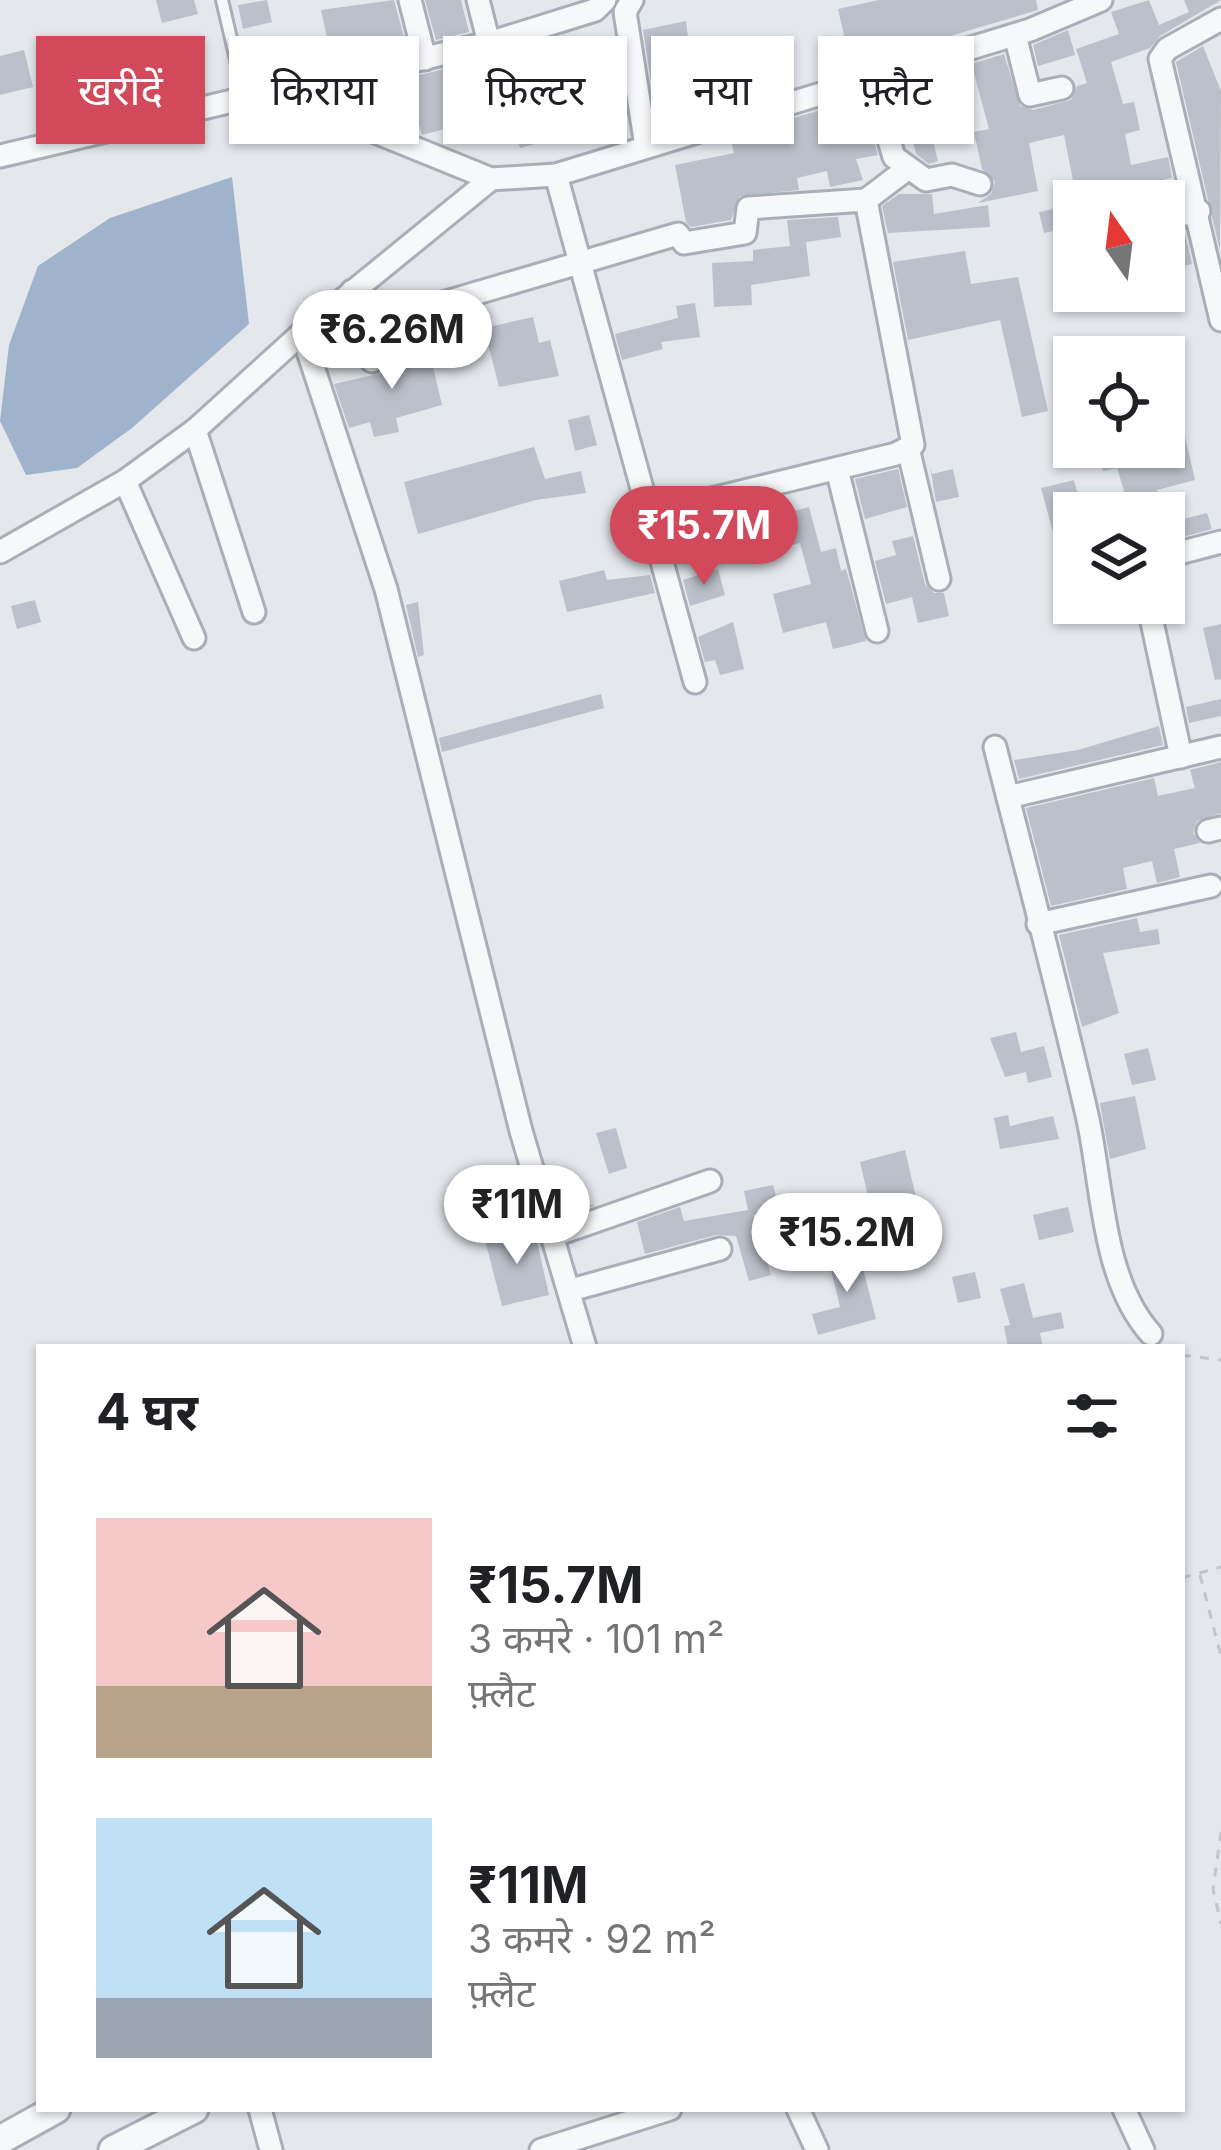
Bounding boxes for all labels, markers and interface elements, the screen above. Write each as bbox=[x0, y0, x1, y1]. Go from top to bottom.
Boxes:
chip: खरीदें bbox=[36, 36, 205, 144]
chip: किराया bbox=[229, 36, 419, 144]
chip: फ़िल्टर bbox=[443, 36, 627, 144]
chip: नया bbox=[651, 36, 794, 144]
chip: फ़्लैट bbox=[818, 36, 974, 144]
north arrow bbox=[1053, 180, 1185, 312]
map controls bbox=[1053, 180, 1185, 624]
pin: ₹6.26M bbox=[294, 290, 490, 392]
text: ₹6.26M bbox=[319, 305, 465, 352]
button: locate bbox=[1053, 336, 1185, 468]
pin: ₹15.7M bbox=[606, 486, 802, 588]
button: layers bbox=[1053, 492, 1185, 624]
text: ₹15.7M bbox=[637, 501, 771, 548]
pin: ₹11M bbox=[446, 1165, 588, 1267]
text: ₹11M bbox=[471, 1180, 563, 1227]
pin: ₹15.2M bbox=[749, 1193, 945, 1295]
text: ₹15.2M bbox=[778, 1208, 916, 1255]
text: 4 घर bbox=[96, 1381, 198, 1442]
icon: filters bbox=[1059, 1383, 1125, 1449]
text: ₹15.7M bbox=[468, 1554, 643, 1615]
icon: home bbox=[192, 1566, 336, 1710]
text: 3 कमरे · 101 m² bbox=[468, 1615, 724, 1662]
text: फ़्लैट bbox=[468, 1669, 535, 1716]
text: ₹11M bbox=[468, 1854, 589, 1915]
icon: home bbox=[192, 1866, 336, 2010]
text: 3 कमरे · 92 m² bbox=[468, 1915, 716, 1962]
text: फ़्लैट bbox=[468, 1969, 535, 2016]

